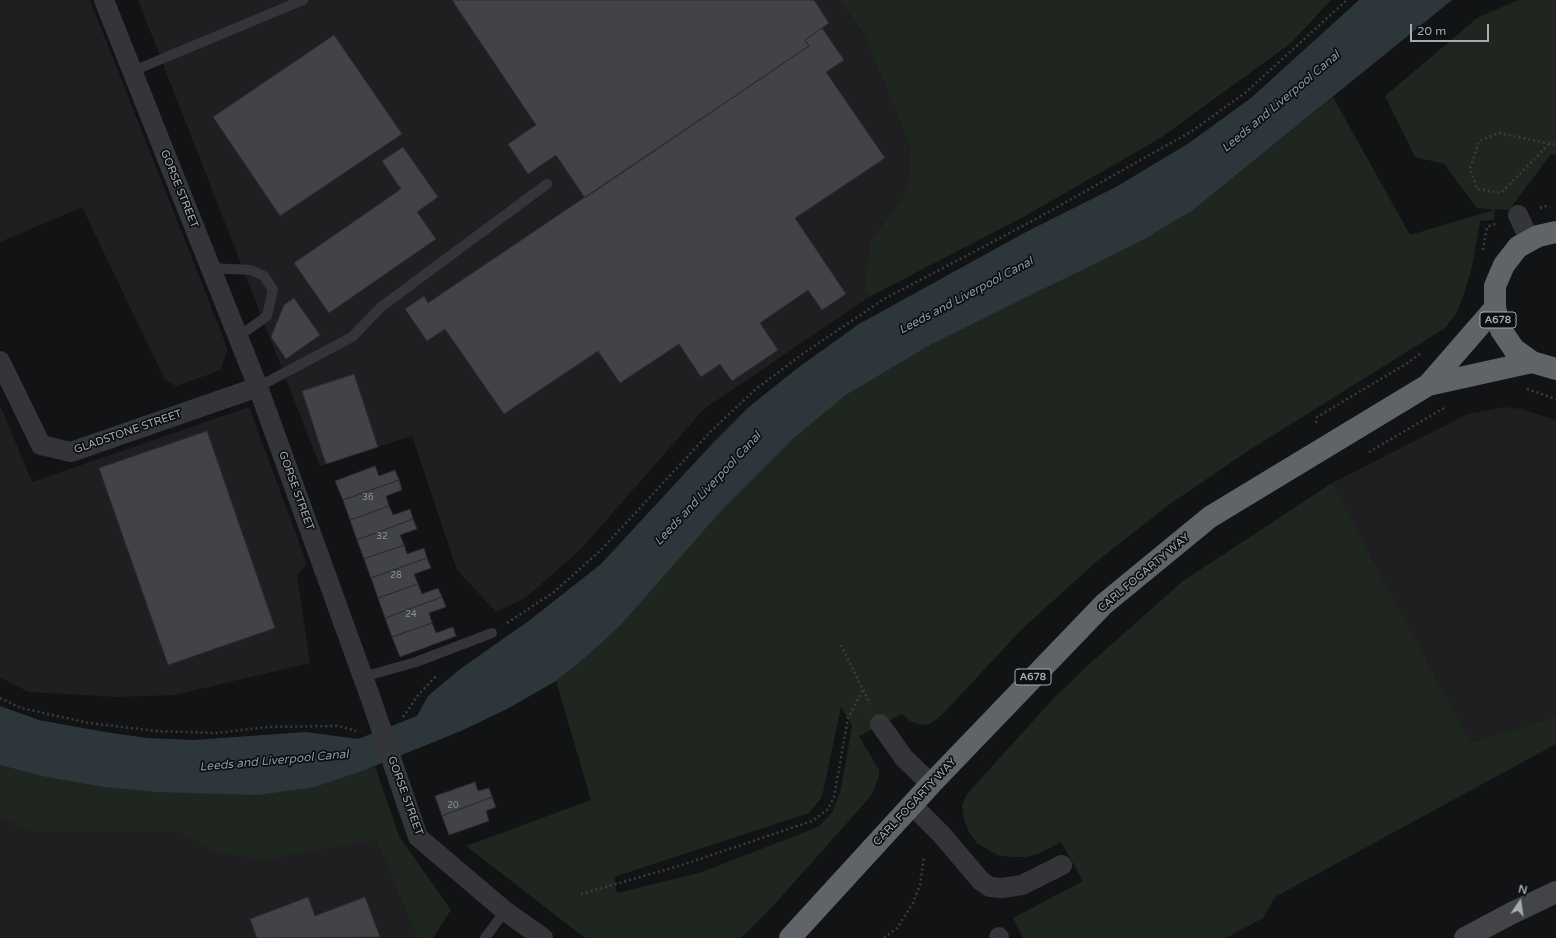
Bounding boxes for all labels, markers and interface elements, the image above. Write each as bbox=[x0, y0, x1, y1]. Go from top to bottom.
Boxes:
scale bar bbox=[1412, 16, 1491, 42]
text: 20 m bbox=[1417, 24, 1446, 38]
water label: Leeds and Liverpool Canal bbox=[1219, 48, 1343, 156]
street label: GORSE STREET bbox=[157, 148, 201, 230]
water label: Leeds and Liverpool Canal bbox=[897, 255, 1035, 337]
road number: A678 bbox=[1480, 312, 1516, 328]
street label: GLADSTONE STREET bbox=[72, 407, 184, 457]
water label: Leeds and Liverpool Canal bbox=[652, 429, 764, 549]
street label: GORSE STREET bbox=[276, 450, 316, 532]
house number: 36 bbox=[362, 493, 374, 503]
street label: CARL FOGARTY WAY bbox=[1096, 531, 1192, 615]
house number: 32 bbox=[376, 532, 388, 542]
house number: 28 bbox=[390, 571, 402, 581]
house number: 24 bbox=[405, 610, 417, 620]
road number: A678 bbox=[1015, 669, 1051, 685]
water label: Leeds and Liverpool Canal bbox=[199, 747, 349, 775]
street label: GORSE STREET bbox=[385, 755, 425, 837]
street label: CARL FOGARTY WAY bbox=[871, 755, 959, 849]
house number: 20 bbox=[447, 801, 459, 811]
north arrow bbox=[1500, 882, 1540, 922]
text: N bbox=[1517, 882, 1529, 897]

